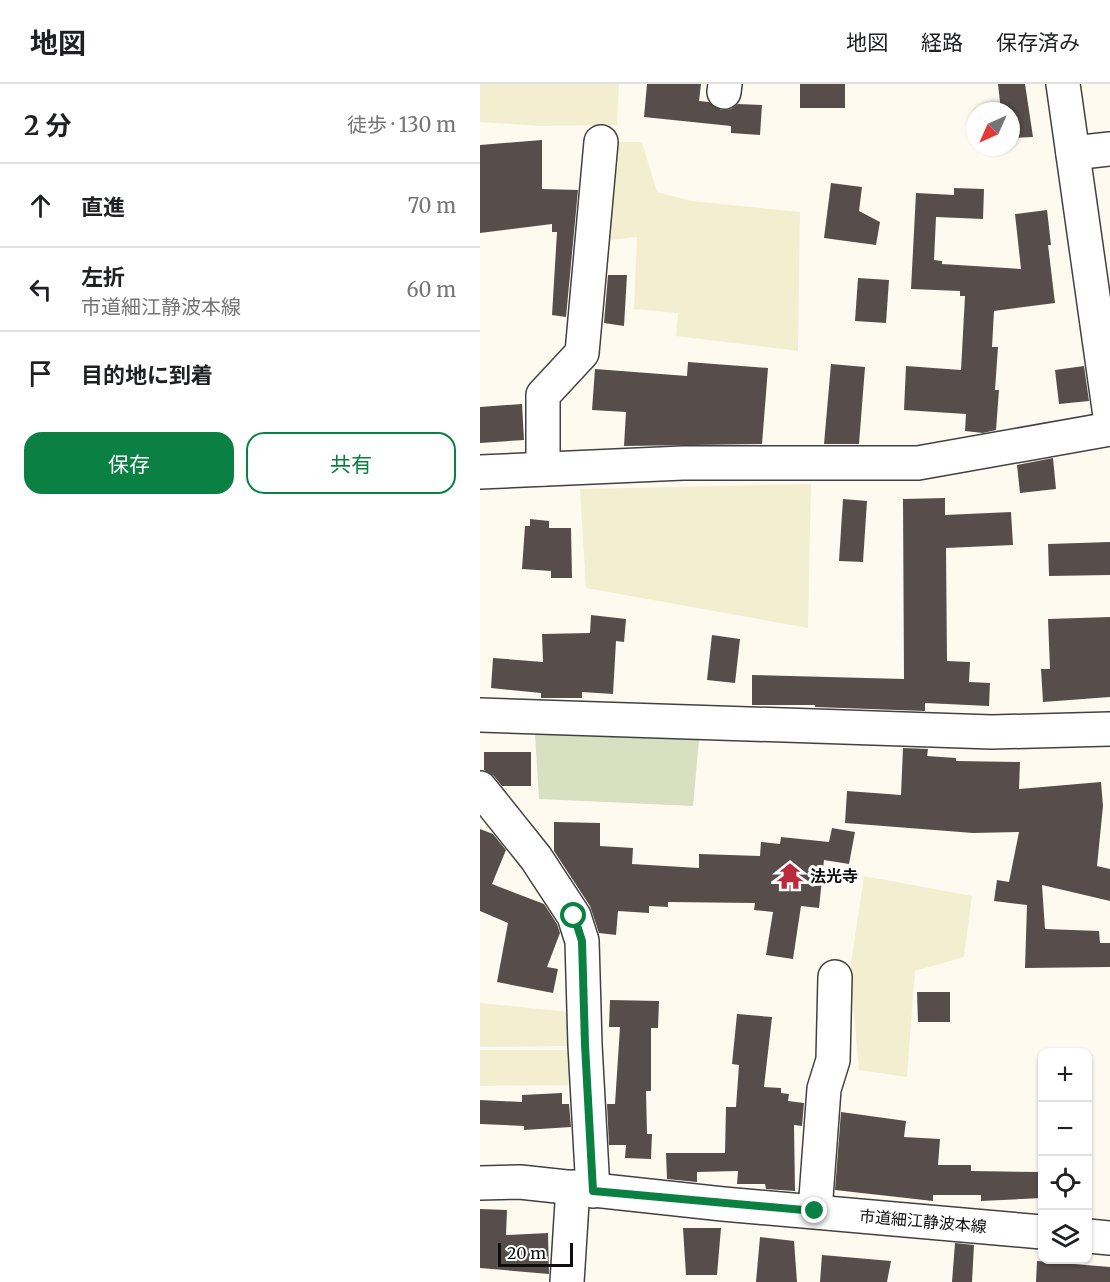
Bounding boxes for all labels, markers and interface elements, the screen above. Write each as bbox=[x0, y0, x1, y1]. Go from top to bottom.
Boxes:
text: 地図 bbox=[30, 25, 86, 61]
text: 地図 bbox=[846, 29, 888, 56]
text: 経路 bbox=[921, 29, 963, 56]
text: 保存済み bbox=[996, 29, 1080, 56]
north arrow bbox=[966, 102, 1020, 156]
text: 2 分 bbox=[24, 109, 71, 142]
text: 徒歩 · 130 m bbox=[347, 112, 456, 137]
icon: ahead bbox=[24, 189, 57, 222]
text: 直進 bbox=[81, 193, 125, 221]
text: 70 m bbox=[408, 193, 456, 218]
text: 左折 bbox=[81, 263, 125, 291]
icon: left bbox=[24, 273, 57, 306]
text: 60 m bbox=[406, 277, 456, 302]
text: 市道細江静波本線 bbox=[81, 294, 241, 319]
icon: arrive bbox=[24, 357, 57, 390]
text: 目的地に到着 bbox=[81, 361, 213, 389]
button: 保存 bbox=[24, 432, 234, 494]
button: 共有 bbox=[246, 432, 456, 494]
temple icon: 法光寺 bbox=[775, 861, 805, 891]
place label: 法光寺 bbox=[810, 866, 858, 886]
route start bbox=[560, 902, 586, 928]
map controls bbox=[1038, 1048, 1092, 1264]
button: + bbox=[1038, 1048, 1092, 1102]
button: − bbox=[1038, 1102, 1092, 1156]
button: locate bbox=[1038, 1156, 1092, 1210]
route end bbox=[801, 1197, 827, 1223]
street label: 市道細江静波本線 bbox=[858, 1205, 988, 1237]
button: layers bbox=[1038, 1210, 1092, 1264]
scale bar bbox=[498, 1240, 573, 1268]
text: 20 m bbox=[507, 1243, 546, 1263]

